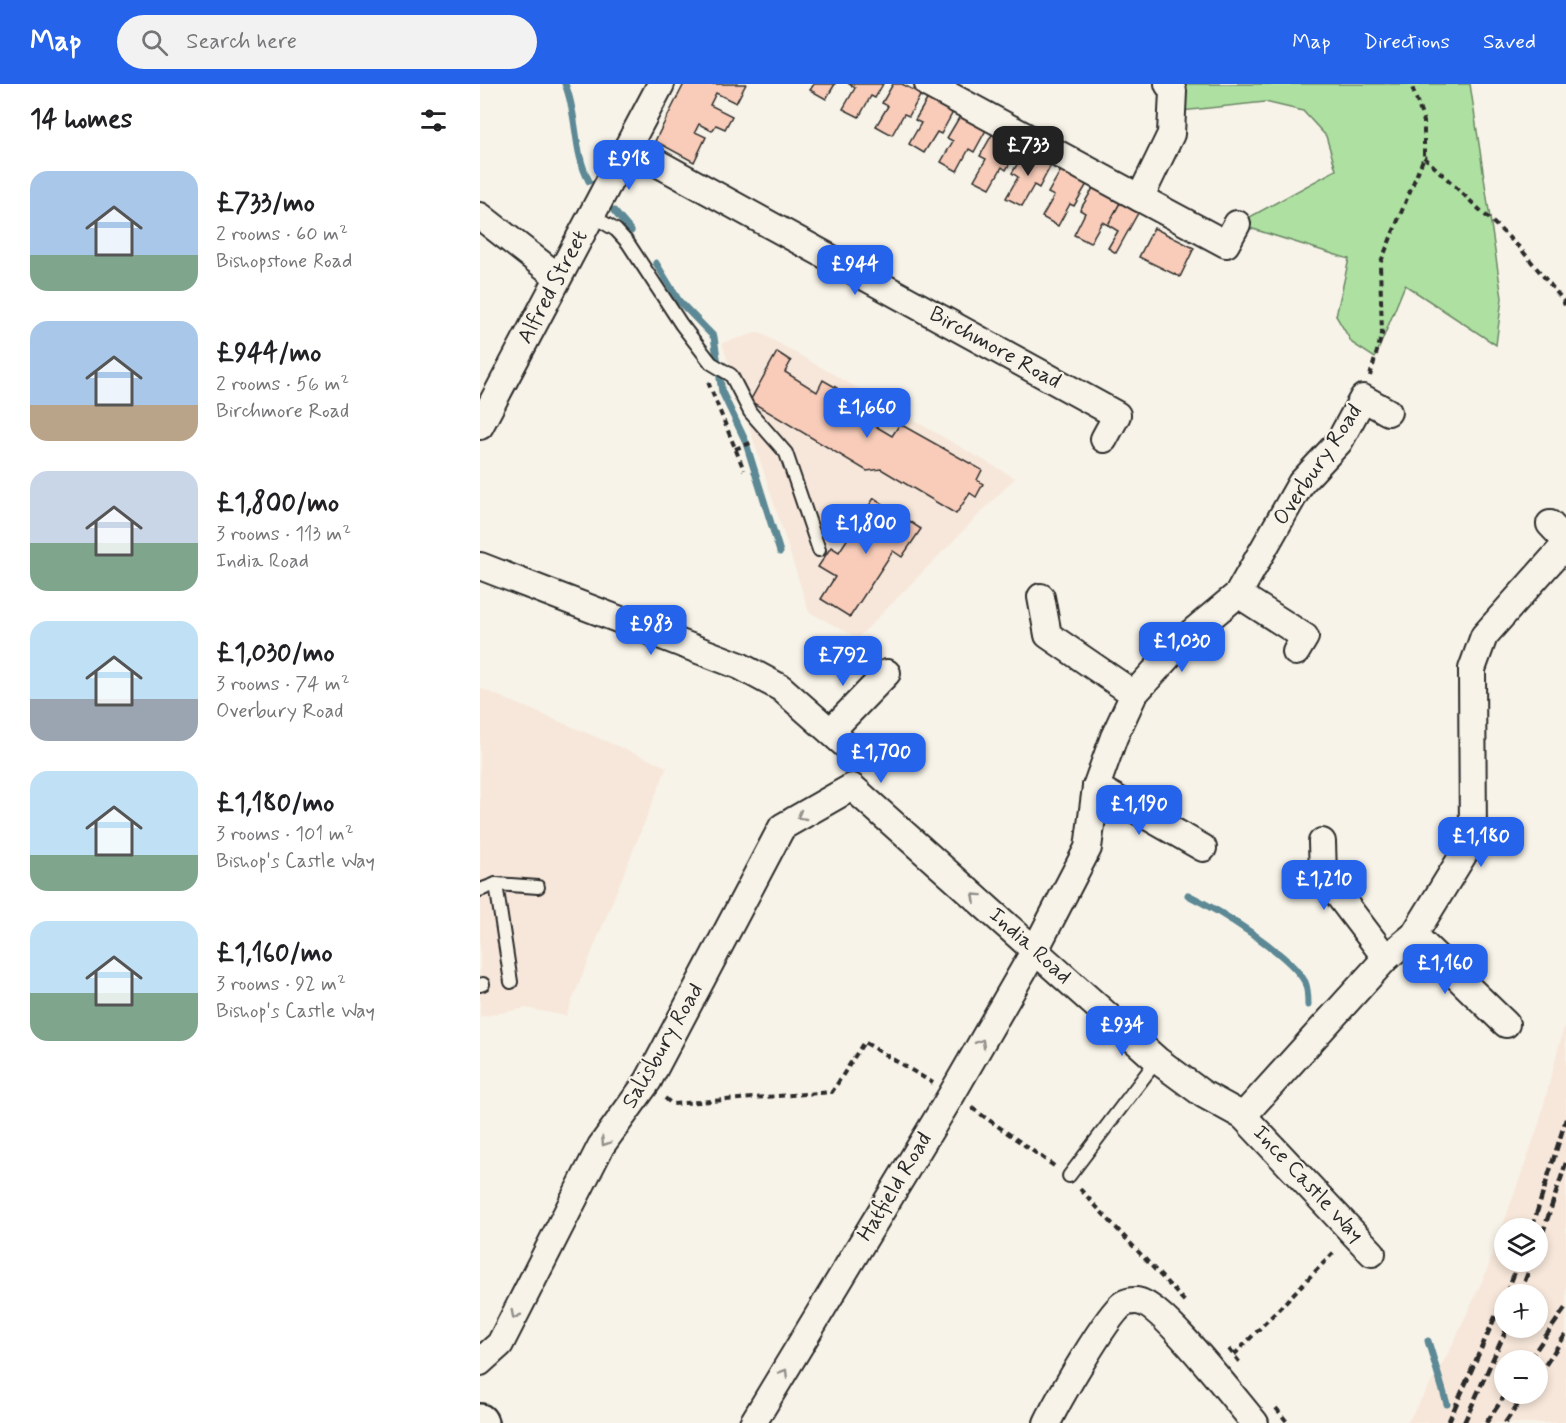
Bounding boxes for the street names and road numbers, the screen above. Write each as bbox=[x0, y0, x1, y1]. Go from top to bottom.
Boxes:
street label: Alfred Street bbox=[511, 225, 595, 349]
street label: Birchmore Road bbox=[924, 300, 1066, 396]
street label: Overbury Road bbox=[1267, 399, 1369, 531]
street label: India Road bbox=[983, 901, 1077, 991]
street label: Salisbury Road bbox=[616, 978, 710, 1114]
street label: Ince Castle Way bbox=[1246, 1119, 1370, 1249]
street label: Hatfield Road bbox=[851, 1127, 939, 1247]

